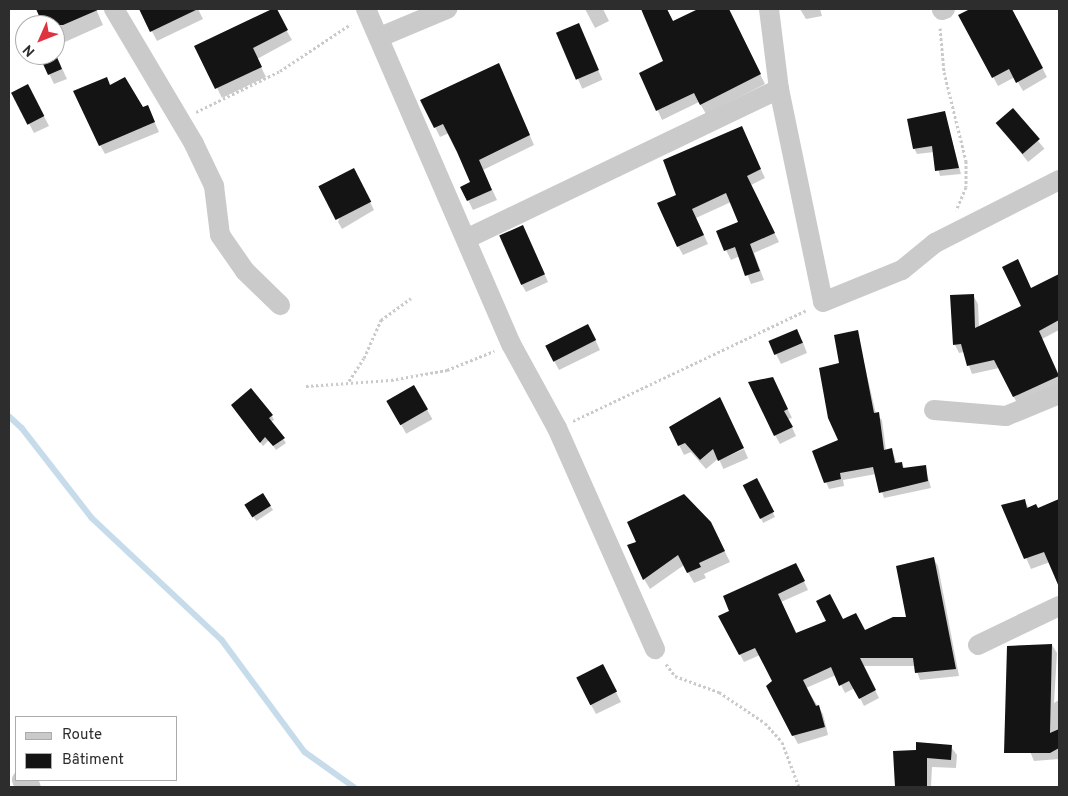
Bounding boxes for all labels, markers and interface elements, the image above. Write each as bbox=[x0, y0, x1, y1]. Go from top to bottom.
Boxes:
north arrow bbox=[15, 15, 65, 65]
text: N bbox=[20, 41, 39, 60]
legend bbox=[15, 716, 178, 781]
text: Route bbox=[62, 726, 102, 745]
text: Bâtiment bbox=[62, 751, 124, 770]

